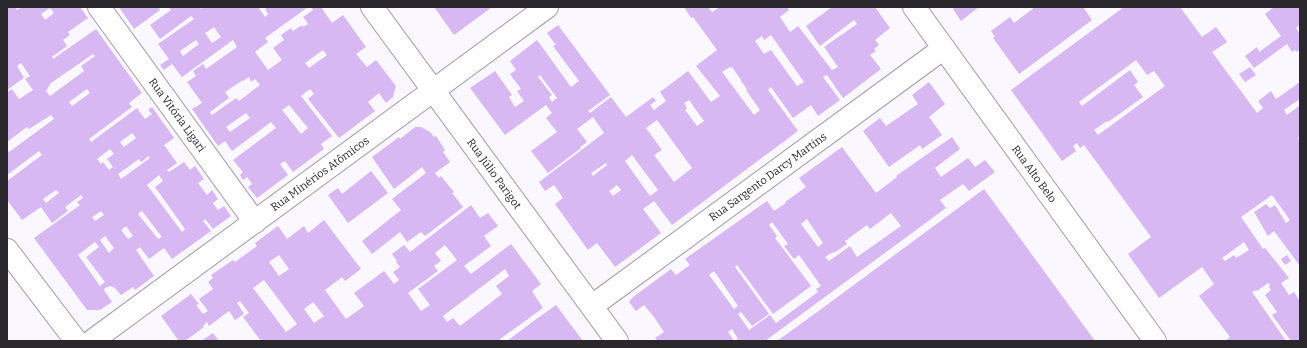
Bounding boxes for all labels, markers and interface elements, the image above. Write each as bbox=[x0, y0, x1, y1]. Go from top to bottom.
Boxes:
street label: Rua Vitória Ligari bbox=[146, 76, 209, 155]
street label: Rua Sargento Darcy Martins bbox=[707, 130, 829, 224]
street label: Rua Minérios Atômicos bbox=[268, 134, 372, 214]
street label: Rua Júlio Parigot bbox=[464, 136, 524, 212]
street label: Rua Alto Belo bbox=[1009, 143, 1059, 205]

